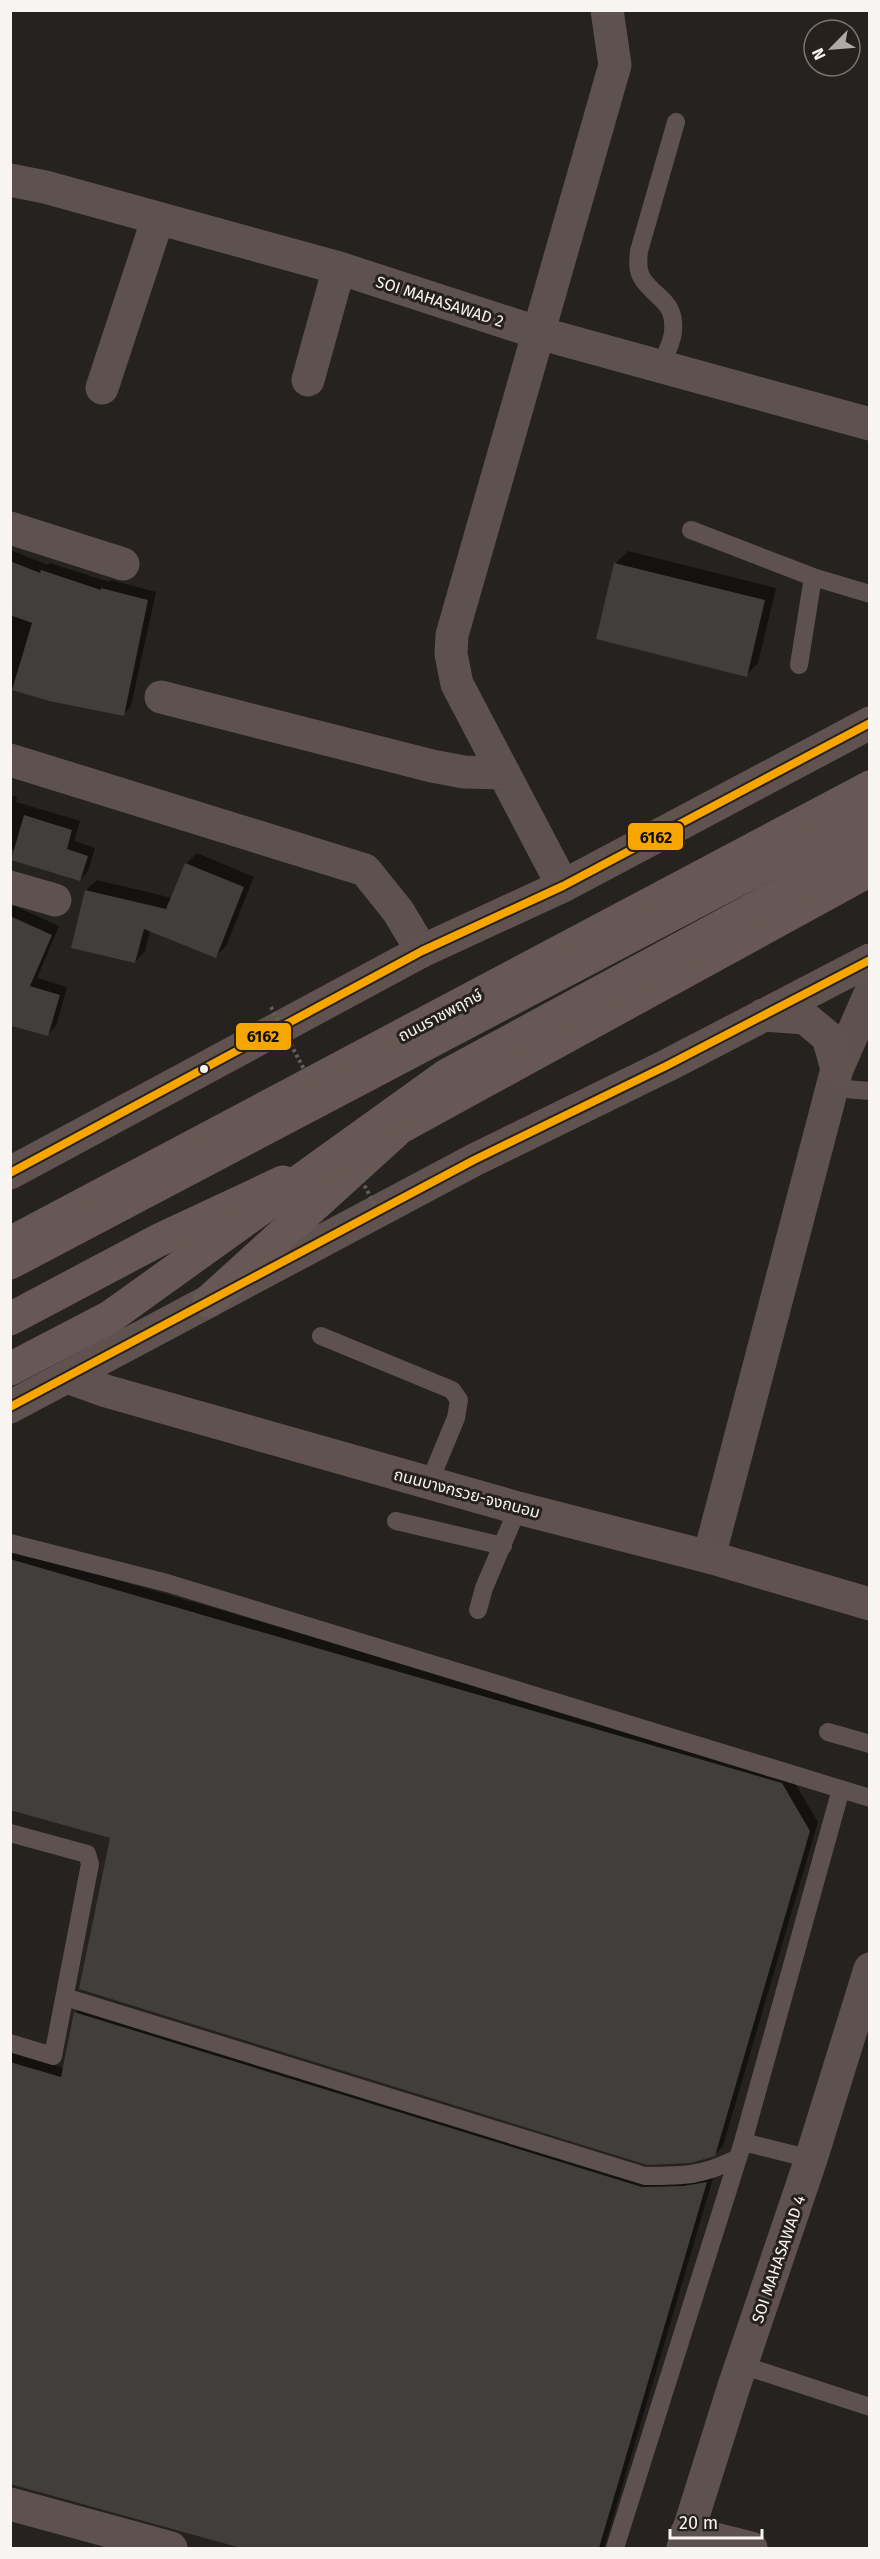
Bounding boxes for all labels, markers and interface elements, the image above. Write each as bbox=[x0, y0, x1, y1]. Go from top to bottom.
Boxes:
north arrow bbox=[802, 18, 862, 78]
text: N bbox=[808, 45, 830, 63]
street label: SOI MAHASAWAD 2 bbox=[374, 272, 506, 331]
line badge: 6162 bbox=[627, 822, 684, 851]
text: 6162 bbox=[640, 828, 672, 847]
street label: ถนนราชพฤกษ์ bbox=[395, 985, 486, 1046]
line badge: 6162 bbox=[235, 1022, 292, 1051]
text: 6162 bbox=[247, 1027, 279, 1046]
unlabelled marker bbox=[198, 1063, 210, 1075]
street label: ถนนบางกรวย-จงถนอม bbox=[392, 1465, 542, 1522]
street label: SOI MAHASAWAD 4 bbox=[748, 2192, 809, 2325]
scale bar bbox=[670, 2502, 762, 2540]
text: 20 m bbox=[679, 2512, 718, 2534]

